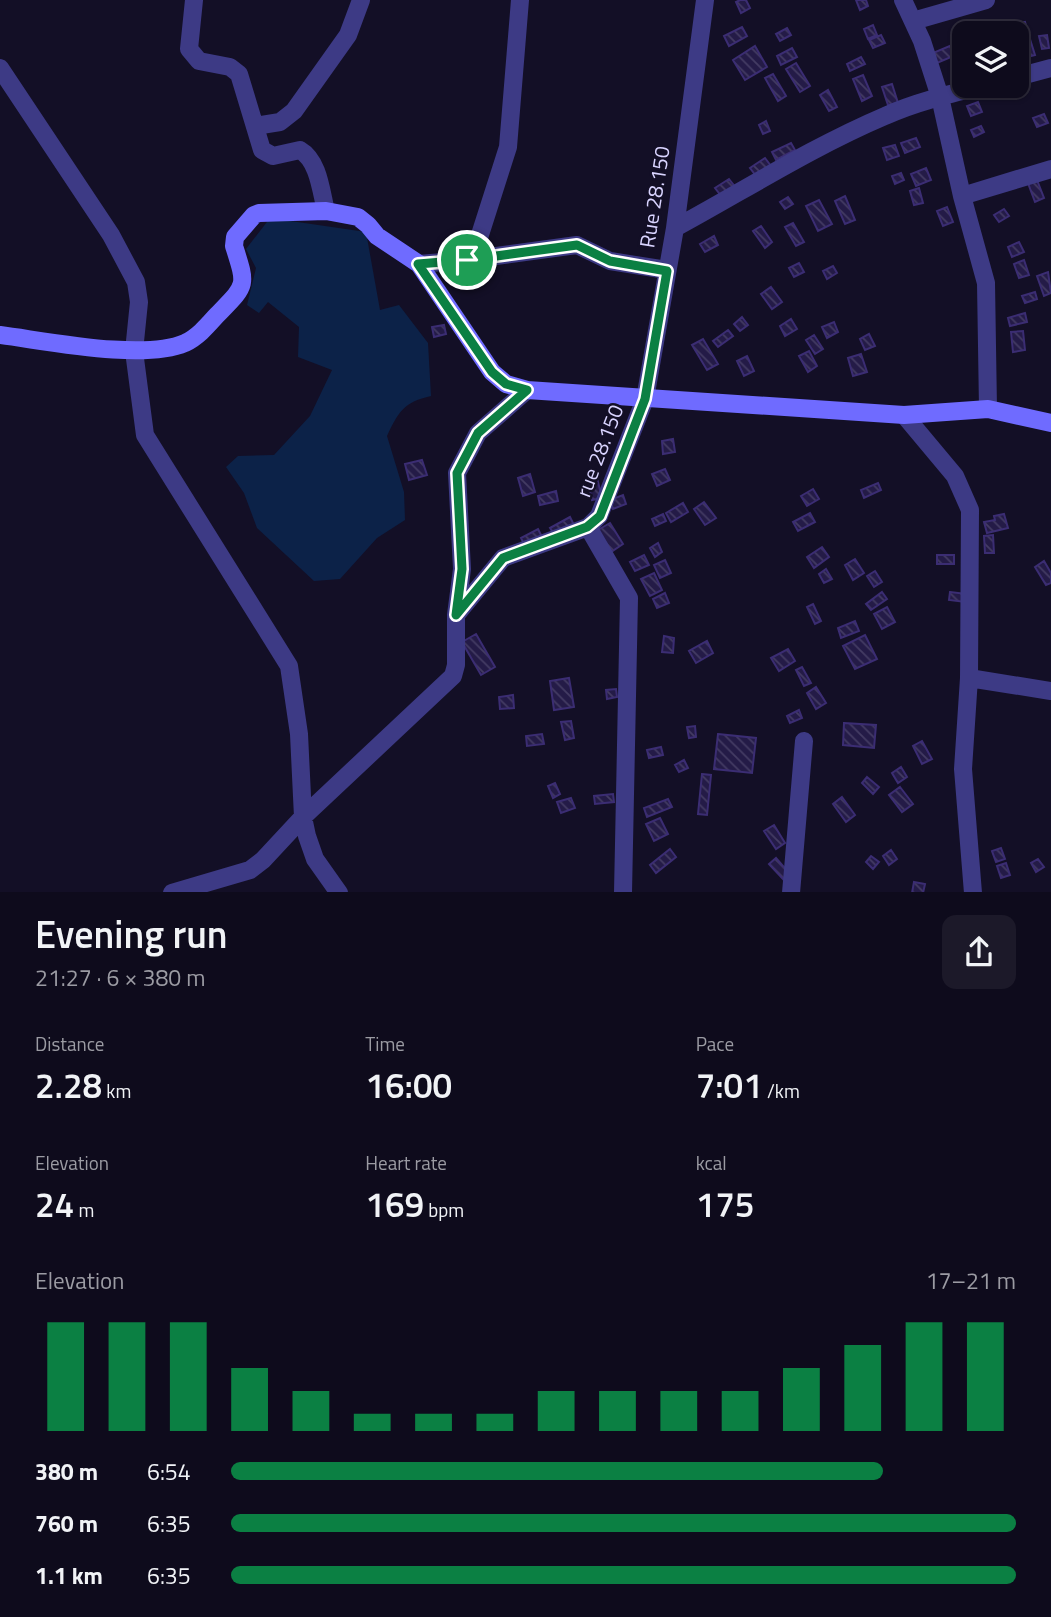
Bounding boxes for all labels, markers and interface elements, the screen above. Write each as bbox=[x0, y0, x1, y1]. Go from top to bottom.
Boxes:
map controls bbox=[952, 21, 1029, 98]
button: layers bbox=[952, 21, 1029, 98]
street label: Rue 28.150 bbox=[630, 144, 678, 250]
pin bbox=[437, 230, 497, 290]
icon: arrive bbox=[448, 241, 486, 279]
street label: rue 28.150 bbox=[567, 400, 631, 502]
text: Evening run bbox=[35, 905, 228, 963]
button: share bbox=[942, 915, 1016, 989]
text: 21:27 · 6 × 380 m bbox=[35, 960, 205, 995]
text: Distance bbox=[35, 1029, 104, 1058]
text: Time bbox=[365, 1029, 405, 1058]
text: Pace bbox=[696, 1029, 734, 1058]
text: 2.28 bbox=[35, 1058, 102, 1112]
text: 16:00 bbox=[365, 1058, 452, 1112]
text: 7:01 bbox=[696, 1058, 763, 1112]
text: km bbox=[102, 1076, 131, 1105]
text: /km bbox=[763, 1076, 800, 1105]
text: Elevation bbox=[35, 1148, 109, 1177]
text: Heart rate bbox=[365, 1148, 447, 1177]
text: kcal bbox=[696, 1148, 727, 1177]
text: 24 bbox=[35, 1177, 74, 1231]
text: 169 bbox=[365, 1177, 424, 1231]
text: 175 bbox=[696, 1177, 754, 1231]
text: m bbox=[74, 1195, 94, 1224]
text: bpm bbox=[424, 1195, 464, 1224]
text: Elevation bbox=[35, 1263, 124, 1298]
text: 17–21 m bbox=[926, 1263, 1016, 1298]
text: 380 m bbox=[35, 1454, 98, 1489]
text: 6:54 bbox=[147, 1454, 191, 1489]
text: 760 m bbox=[35, 1506, 98, 1541]
text: 6:35 bbox=[147, 1506, 191, 1541]
text: 1.1 km bbox=[35, 1558, 103, 1593]
text: 6:35 bbox=[147, 1558, 191, 1593]

